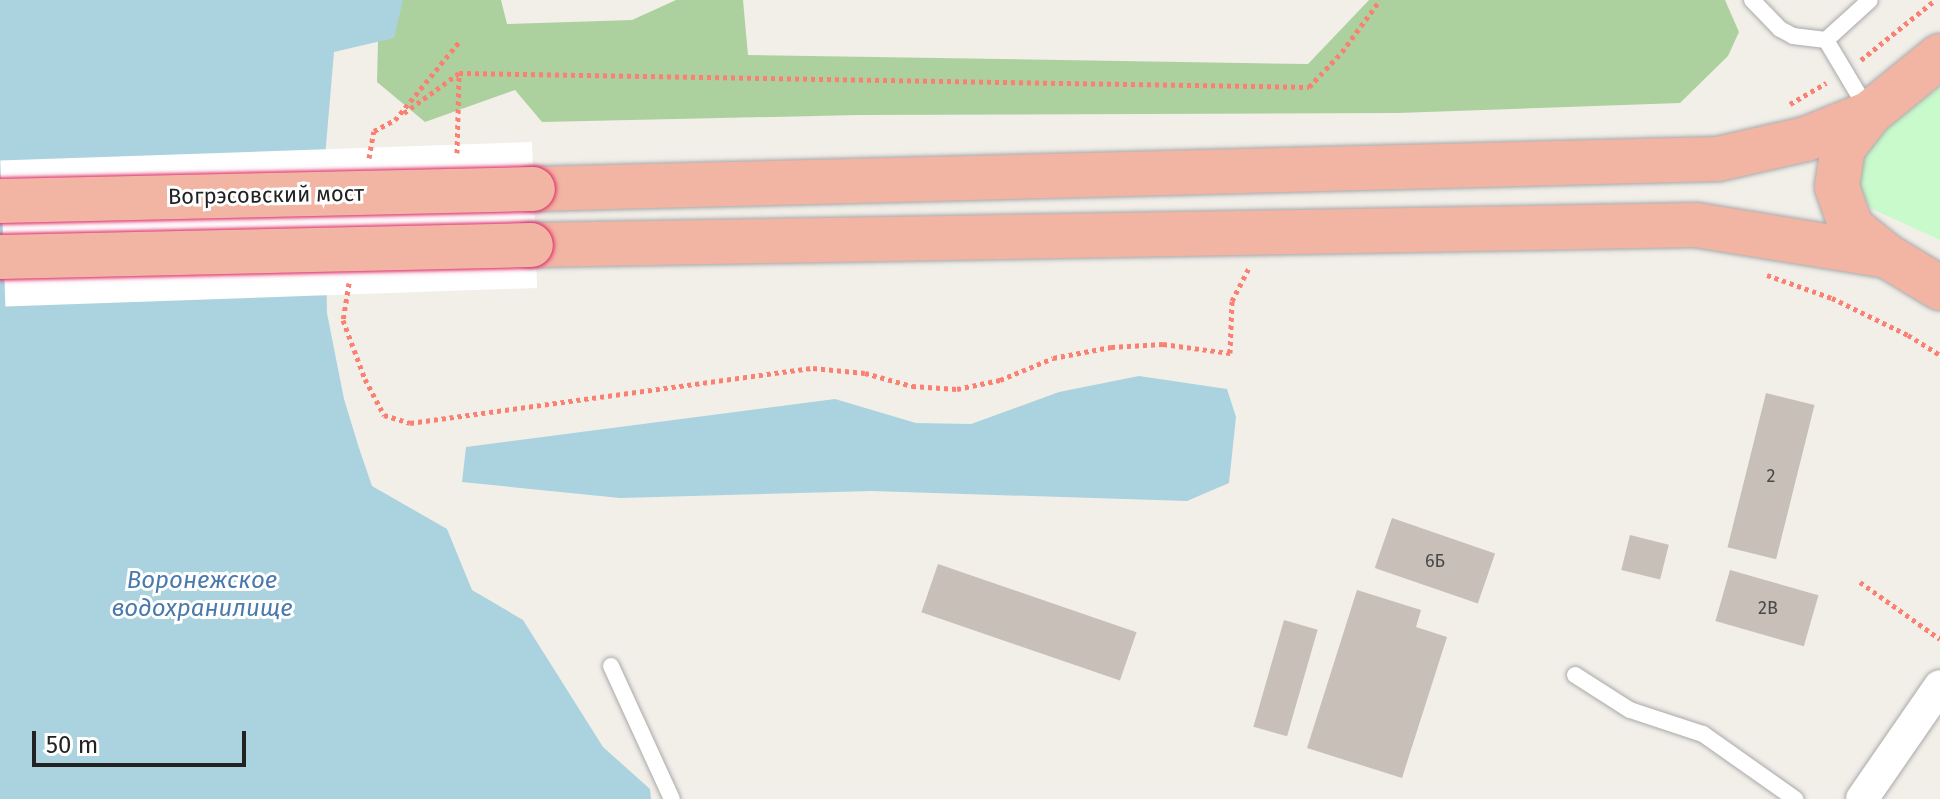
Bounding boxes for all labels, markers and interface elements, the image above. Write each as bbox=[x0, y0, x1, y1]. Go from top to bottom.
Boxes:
street label: Вогрэсовский мост bbox=[168, 180, 364, 210]
house number: 2 bbox=[1767, 465, 1775, 487]
house number: 6Б bbox=[1425, 550, 1445, 572]
water label: Воронежское водохранилище bbox=[111, 567, 293, 623]
house number: 2В bbox=[1758, 597, 1778, 619]
scale bar bbox=[36, 715, 250, 765]
text: 50 m bbox=[46, 731, 98, 759]

